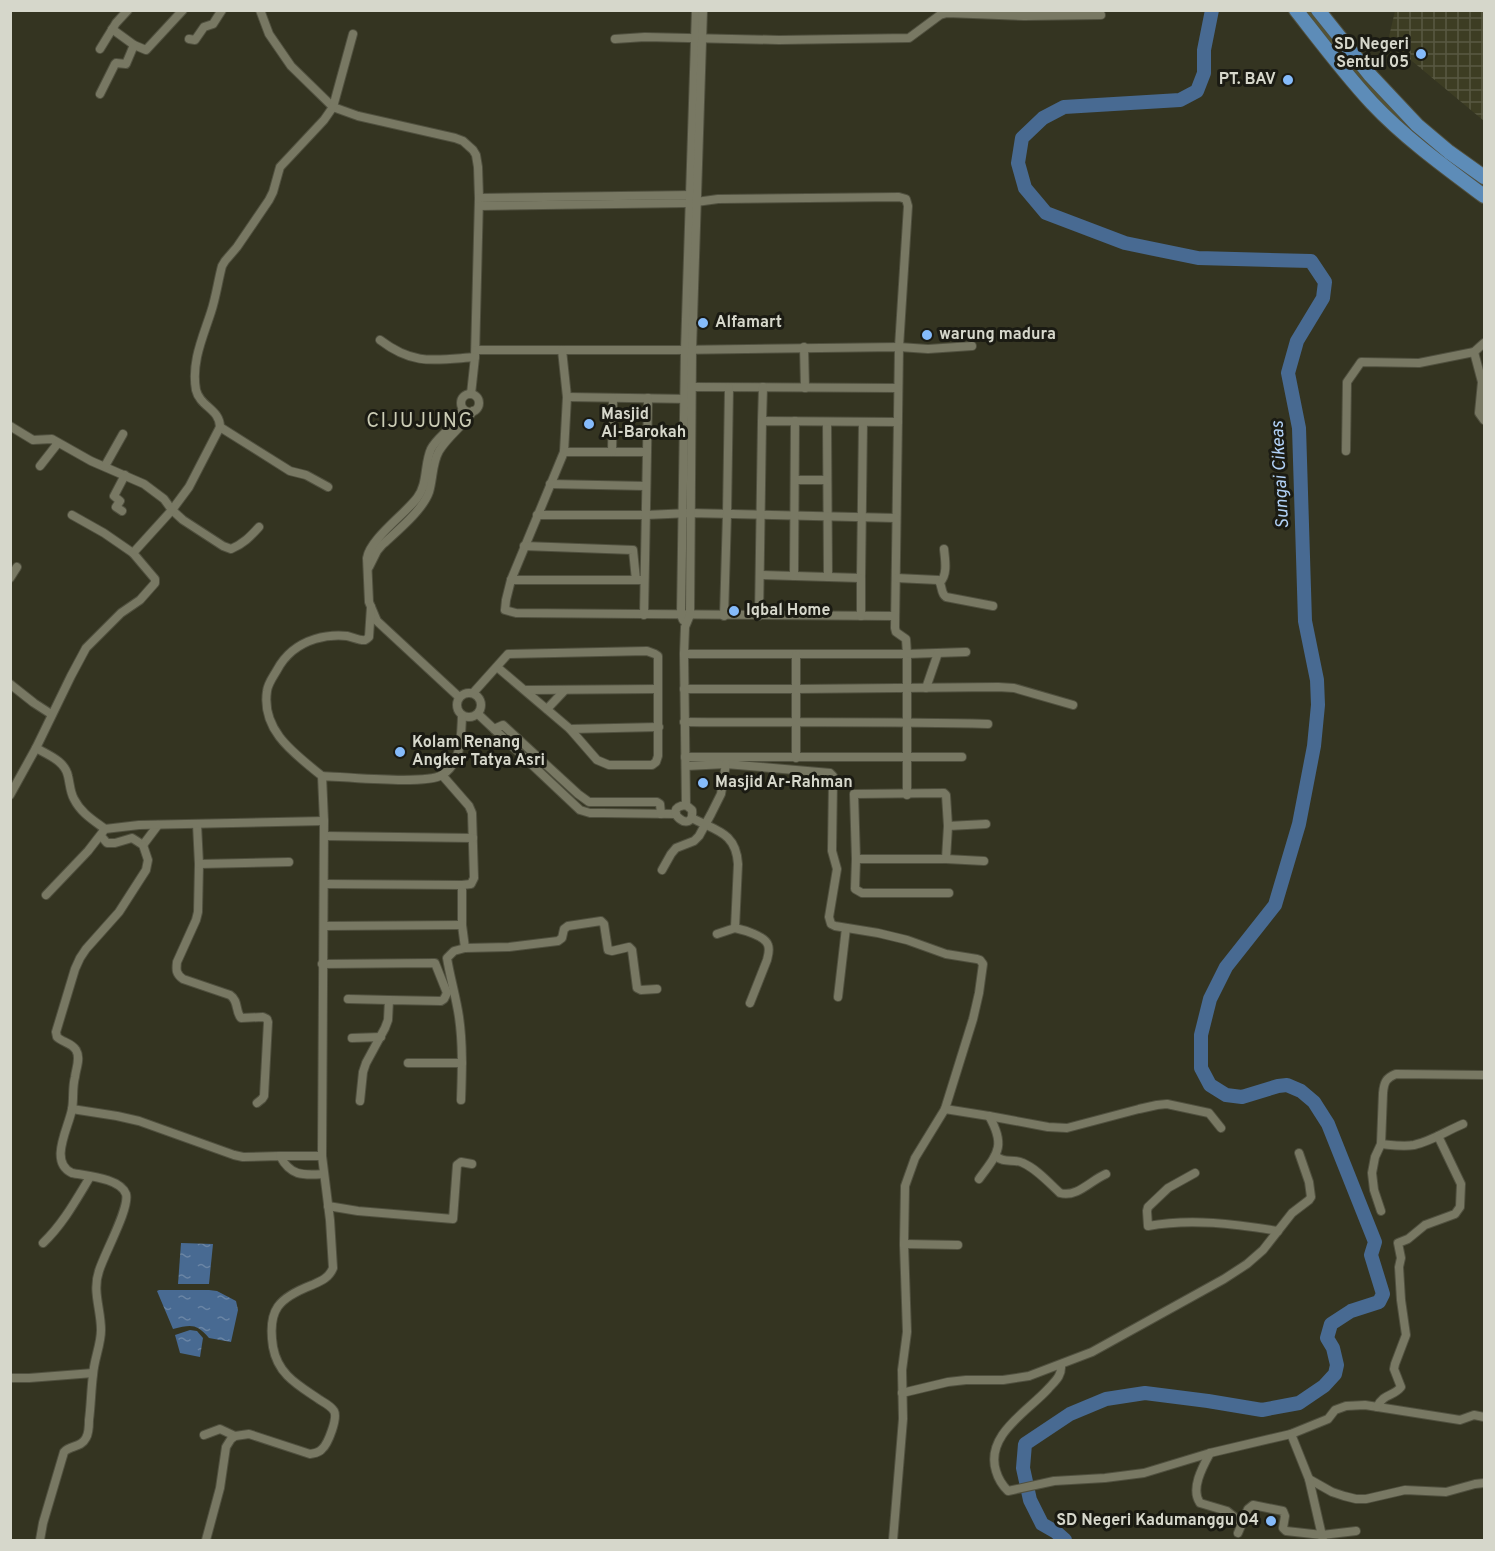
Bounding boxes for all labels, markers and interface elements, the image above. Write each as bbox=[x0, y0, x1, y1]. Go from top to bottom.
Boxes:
place label: SD Negeri Sentul 05 bbox=[1334, 35, 1409, 73]
marker: SD Negeri Sentul 05 bbox=[1414, 47, 1428, 61]
place label: PT. BAV bbox=[1219, 70, 1276, 90]
marker: PT. BAV bbox=[1281, 73, 1295, 87]
place label: Alfamart bbox=[715, 313, 782, 333]
marker: Alfamart bbox=[696, 316, 710, 330]
place label: warung madura bbox=[939, 325, 1056, 345]
marker: warung madura bbox=[920, 328, 934, 342]
place label: Masjid Al-Barokah bbox=[601, 405, 686, 443]
district label: CIJUJUNG bbox=[366, 409, 474, 435]
marker: Masjid Al-Barokah bbox=[582, 417, 596, 431]
water label: Sungai Cikeas bbox=[1267, 419, 1295, 530]
place label: Iqbal Home bbox=[746, 601, 830, 621]
marker: Iqbal Home bbox=[727, 604, 741, 618]
place label: Kolam Renang Angker Tatya Asri bbox=[412, 733, 545, 771]
marker: Kolam Renang Angker Tatya Asri bbox=[393, 745, 407, 759]
place label: Masjid Ar-Rahman bbox=[715, 773, 853, 793]
marker: Masjid Ar-Rahman bbox=[696, 776, 710, 790]
place label: SD Negeri Kadumanggu 04 bbox=[1056, 1511, 1259, 1531]
marker: SD Negeri Kadumanggu 04 bbox=[1264, 1514, 1278, 1528]

